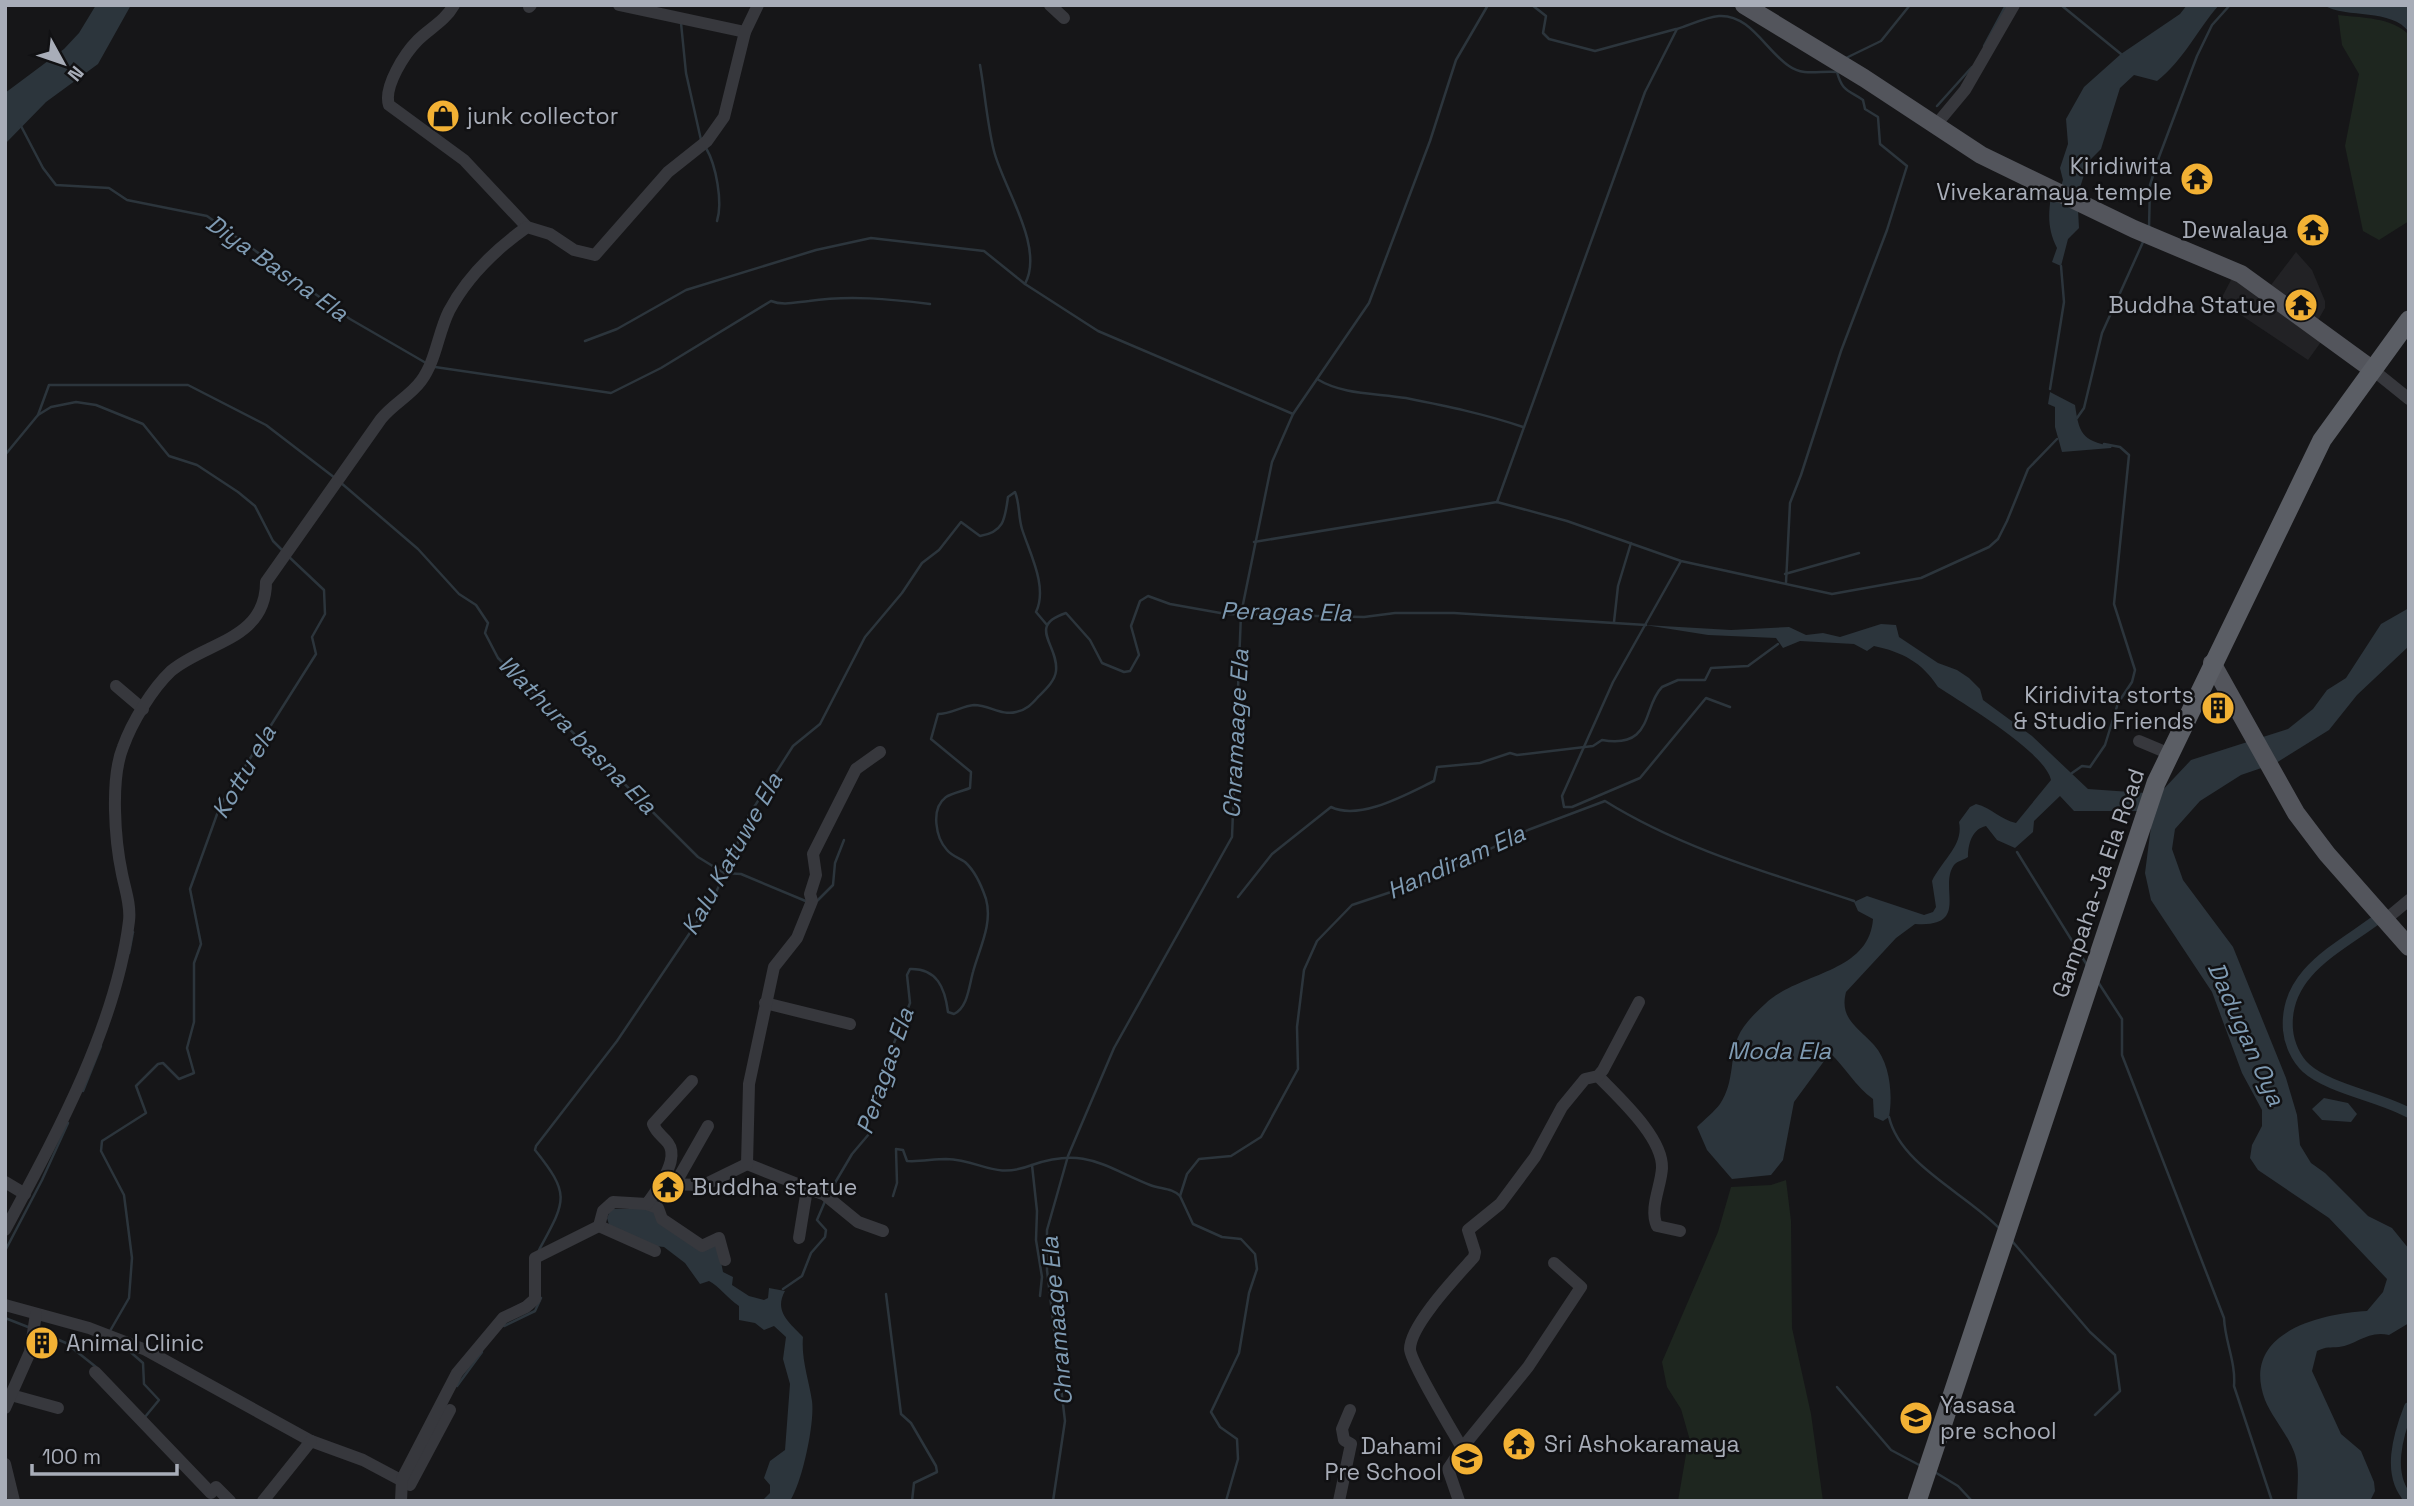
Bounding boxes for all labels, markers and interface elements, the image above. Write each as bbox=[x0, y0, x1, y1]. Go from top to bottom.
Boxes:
north arrow bbox=[28, 28, 98, 98]
text: N bbox=[62, 61, 89, 87]
shop icon: junk collector bbox=[424, 97, 462, 135]
place label: junk collector bbox=[466, 101, 618, 131]
place label: Kiridiwita Vivekaramaya temple bbox=[1936, 151, 2172, 207]
temple icon: Kiridiwita Vivekaramaya temple bbox=[2178, 160, 2216, 198]
water label: Diya Basna Ela bbox=[200, 207, 355, 328]
temple icon: Dewalaya bbox=[2294, 211, 2332, 249]
place label: Dewalaya bbox=[2182, 215, 2288, 245]
temple icon: Buddha Statue bbox=[2282, 286, 2320, 324]
place label: Buddha Statue bbox=[2108, 290, 2276, 320]
water label: Peragas Ela bbox=[1220, 595, 1352, 628]
water label: Chramaage Ela bbox=[1216, 648, 1255, 819]
water label: Wathura basna Ela bbox=[491, 649, 664, 821]
place label: Kiridivita storts & Studio Friends bbox=[2014, 680, 2194, 736]
building icon: Kiridivita storts & Studio Friends bbox=[2199, 689, 2237, 727]
water label: Kottu ela bbox=[205, 719, 283, 824]
street label: Gampaha-Ja Ela Road bbox=[2045, 765, 2151, 1001]
water label: Kalu Katuwe Ela bbox=[674, 767, 789, 940]
water label: Handiram Ela bbox=[1382, 817, 1530, 906]
water label: Dadugan Oya bbox=[2201, 957, 2292, 1111]
water label: Peragas Ela bbox=[848, 1003, 921, 1138]
water label: Moda Ela bbox=[1727, 1035, 1831, 1066]
temple icon: Buddha statue bbox=[649, 1168, 687, 1206]
place label: Buddha statue bbox=[692, 1172, 857, 1202]
water label: Chramaage Ela bbox=[1034, 1235, 1079, 1407]
building icon: Animal Clinic bbox=[23, 1324, 61, 1362]
place label: Animal Clinic bbox=[66, 1328, 204, 1358]
place label: Yasasa pre school bbox=[1940, 1390, 2057, 1446]
school or university icon: Yasasa pre school bbox=[1897, 1399, 1935, 1437]
temple icon: Sri Ashokaramaya bbox=[1500, 1425, 1538, 1463]
place label: Sri Ashokaramaya bbox=[1544, 1429, 1740, 1459]
place label: Dahami Pre School bbox=[1324, 1431, 1442, 1487]
scale bar bbox=[32, 1432, 177, 1476]
school or university icon: Dahami Pre School bbox=[1448, 1440, 1486, 1478]
text: 100 m bbox=[42, 1443, 101, 1470]

